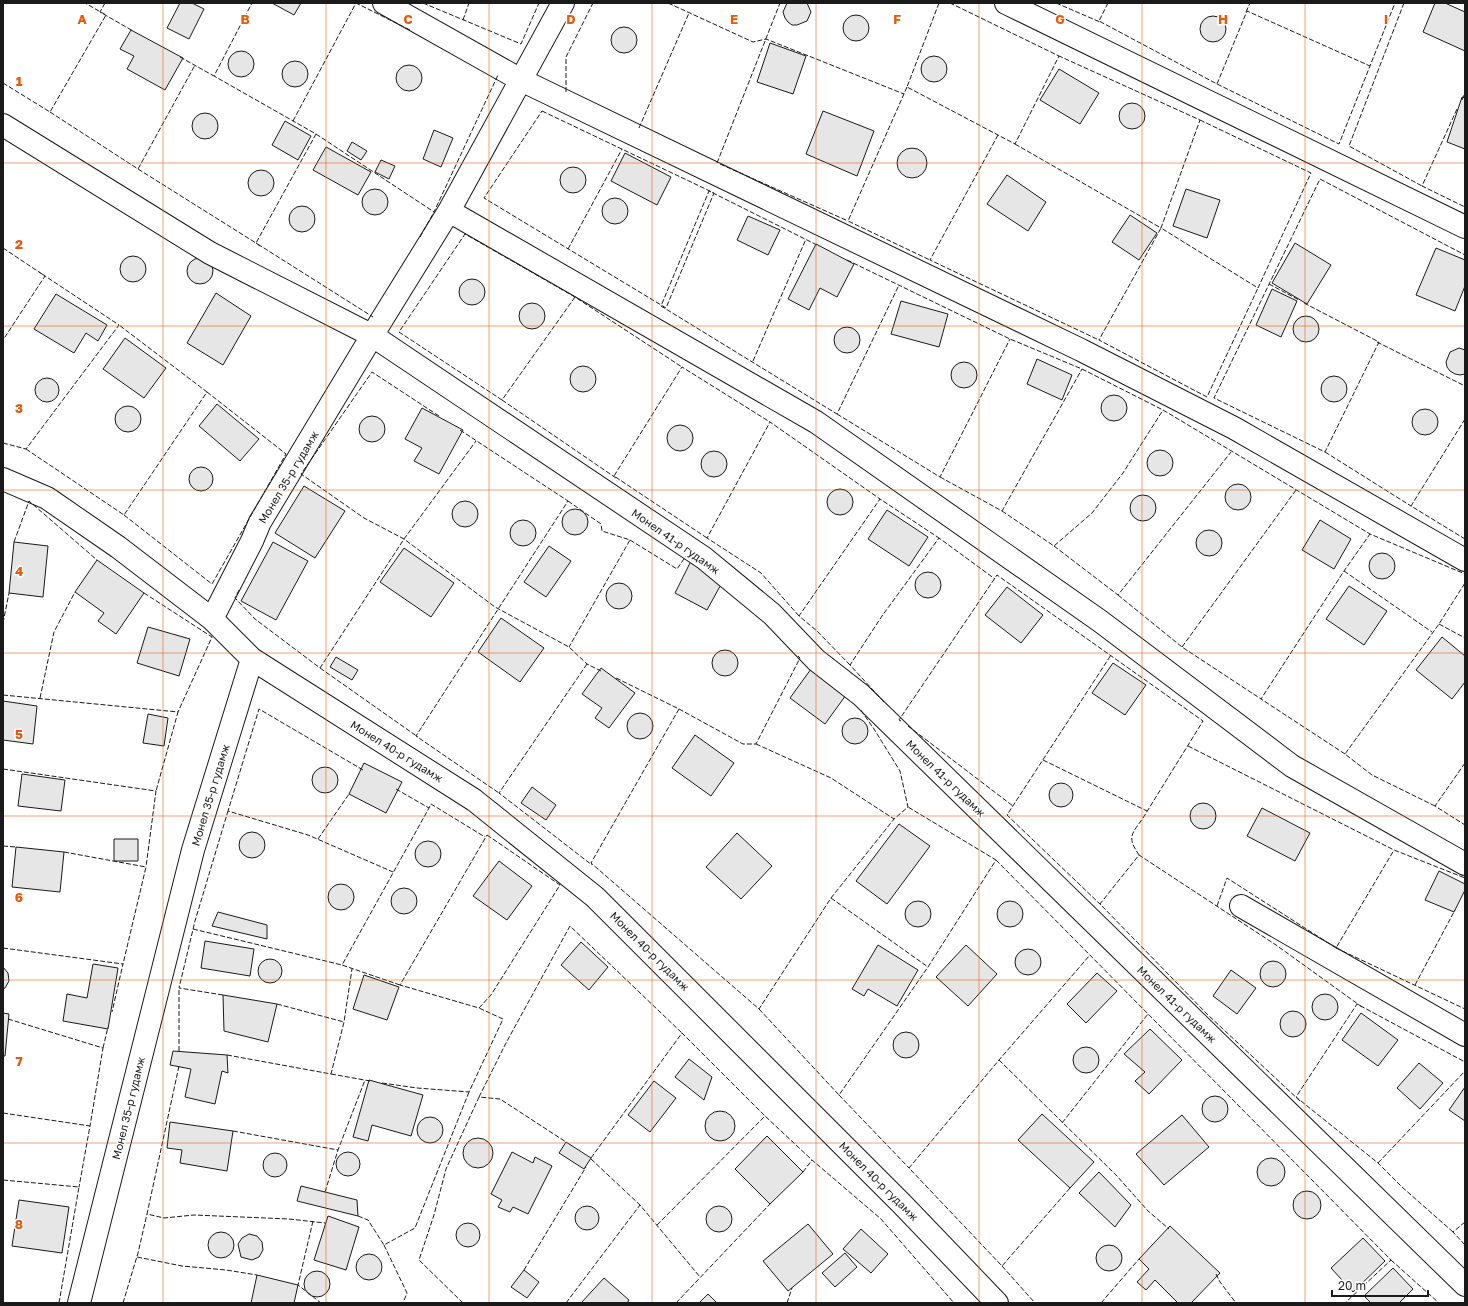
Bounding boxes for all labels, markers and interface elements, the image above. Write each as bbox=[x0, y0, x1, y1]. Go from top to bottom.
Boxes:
text: A bbox=[77, 11, 87, 27]
text: B bbox=[240, 11, 250, 27]
text: C bbox=[403, 11, 413, 27]
text: D bbox=[566, 11, 576, 27]
text: E bbox=[730, 11, 738, 27]
text: F bbox=[893, 11, 901, 27]
text: G bbox=[1055, 11, 1065, 27]
text: H bbox=[1218, 11, 1228, 27]
text: I bbox=[1384, 11, 1388, 27]
text: 1 bbox=[16, 73, 23, 89]
text: 2 bbox=[15, 236, 23, 252]
text: 3 bbox=[15, 400, 23, 416]
street label: Монел 35-р гудамж bbox=[255, 428, 321, 526]
street label: Монел 41-р гудамж bbox=[629, 506, 723, 576]
text: 4 bbox=[15, 563, 23, 579]
street label: Монел 40-р гудамж bbox=[348, 717, 446, 785]
text: 5 bbox=[15, 726, 23, 742]
street label: Монел 41-р гудамж bbox=[904, 737, 988, 819]
street label: Монел 35-р гудамж bbox=[188, 742, 232, 847]
text: 6 bbox=[15, 889, 23, 905]
street label: Монел 40-р гудамж bbox=[608, 909, 692, 993]
street label: Монел 41-р гудамж bbox=[1135, 963, 1219, 1045]
text: 7 bbox=[15, 1053, 23, 1069]
street label: Монел 35-р гудамж bbox=[109, 1055, 147, 1161]
street label: Монел 40-р гудамж bbox=[837, 1139, 921, 1223]
text: 8 bbox=[15, 1216, 23, 1232]
scale bar bbox=[1332, 1272, 1428, 1298]
text: 20 m bbox=[1338, 1278, 1366, 1293]

